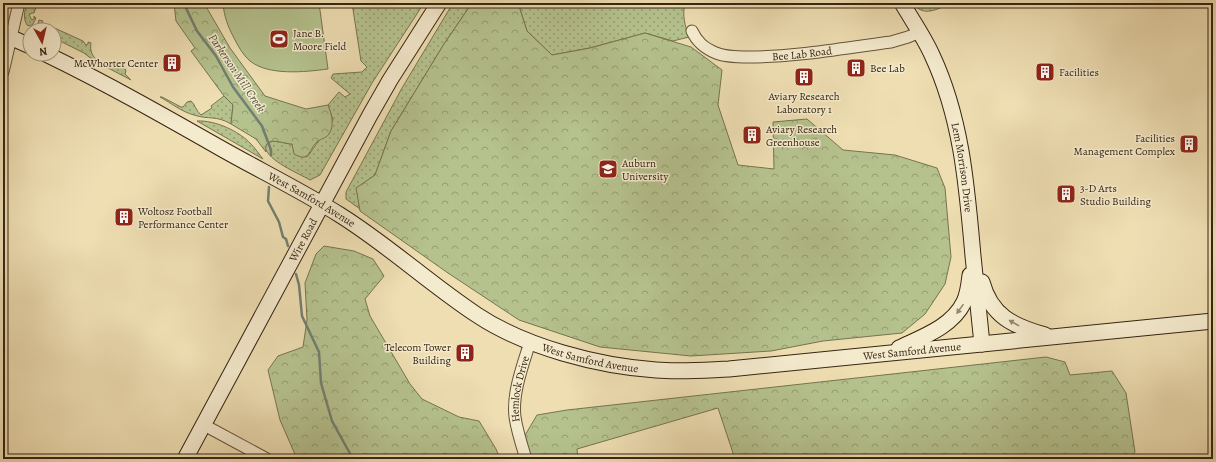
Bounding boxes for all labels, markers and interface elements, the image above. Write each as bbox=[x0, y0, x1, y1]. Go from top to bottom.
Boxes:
north arrow bbox=[22, 22, 62, 62]
place label: Jane B. Moore Field bbox=[293, 26, 346, 54]
sports icon: Jane B. Moore Field bbox=[268, 28, 290, 50]
water label: Parkerson Mill Creek bbox=[205, 30, 270, 116]
text: N bbox=[38, 43, 48, 59]
street label: Bee Lab Road bbox=[772, 43, 833, 64]
building icon: McWhorter Center bbox=[161, 52, 183, 74]
place label: McWhorter Center bbox=[74, 56, 158, 71]
building icon: Bee Lab bbox=[845, 57, 867, 79]
place label: Bee Lab bbox=[870, 61, 905, 76]
building icon: Facilities bbox=[1034, 61, 1056, 83]
place label: Facilities bbox=[1059, 65, 1099, 80]
building icon: Aviary Research Laboratory 1 bbox=[793, 66, 815, 88]
place label: Aviary Research Laboratory 1 bbox=[767, 89, 840, 117]
street label: Lem Morrison Drive bbox=[948, 121, 977, 213]
place label: Aviary Research Greenhouse bbox=[765, 122, 837, 150]
building icon: Aviary Research Greenhouse bbox=[741, 124, 763, 146]
place label: Facilities Management Complex bbox=[1073, 131, 1176, 159]
building icon: Facilities Management Complex bbox=[1178, 133, 1200, 155]
place label: Auburn University bbox=[621, 156, 668, 184]
school or university icon: Auburn University bbox=[597, 158, 619, 180]
street label: West Samford Avenue bbox=[265, 168, 358, 231]
place label: 3-D Arts Studio Building bbox=[1080, 181, 1151, 209]
building icon: 3-D Arts Studio Building bbox=[1055, 183, 1077, 205]
place label: Woltosz Football Performance Center bbox=[137, 204, 228, 232]
building icon: Woltosz Football Performance Center bbox=[113, 206, 135, 228]
street label: Wire Road bbox=[285, 215, 321, 265]
one-way arrow bbox=[956, 303, 964, 314]
one-way arrow bbox=[1008, 320, 1020, 327]
street label: West Samford Avenue bbox=[539, 339, 639, 376]
street label: West Samford Avenue bbox=[861, 339, 962, 363]
place label: Telecom Tower Building bbox=[384, 340, 451, 368]
building icon: Telecom Tower Building bbox=[454, 342, 476, 364]
street label: Hemlock Drive bbox=[507, 354, 533, 423]

